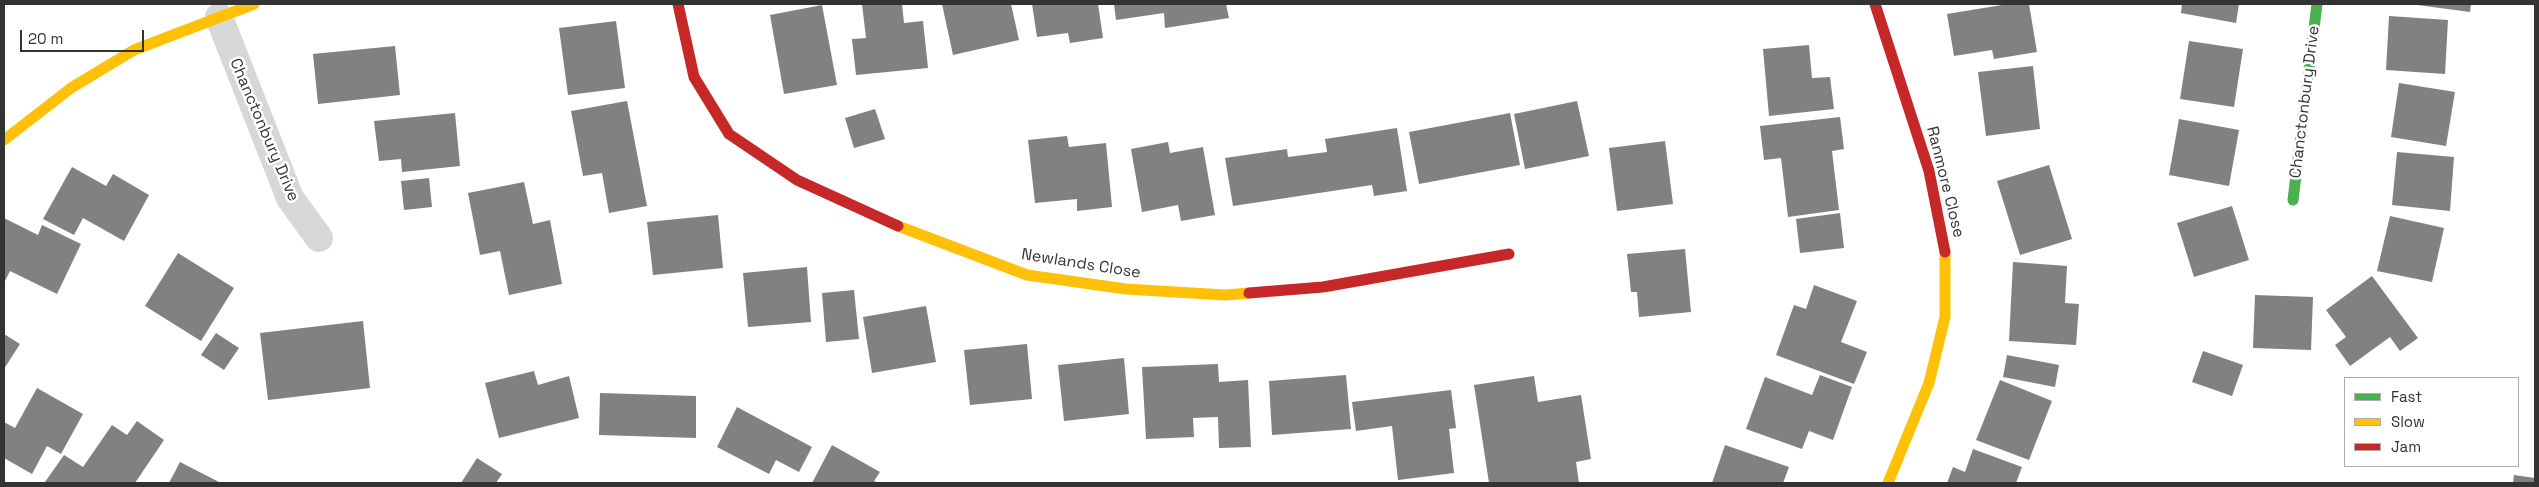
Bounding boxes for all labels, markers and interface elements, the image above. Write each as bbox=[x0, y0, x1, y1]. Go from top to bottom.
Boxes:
scale bar bbox=[22, 20, 146, 52]
street label: Chanctonbury Drive bbox=[2286, 25, 2324, 179]
text: 20 m bbox=[28, 29, 63, 48]
street label: Chanctonbury Drive bbox=[225, 56, 303, 204]
street label: Ranmore Close bbox=[1922, 124, 1968, 240]
street label: Newlands Close bbox=[1020, 245, 1142, 283]
legend bbox=[2344, 377, 2519, 467]
text: Fast bbox=[2391, 387, 2422, 406]
text: Slow bbox=[2391, 412, 2425, 431]
text: Jam bbox=[2391, 437, 2421, 456]

